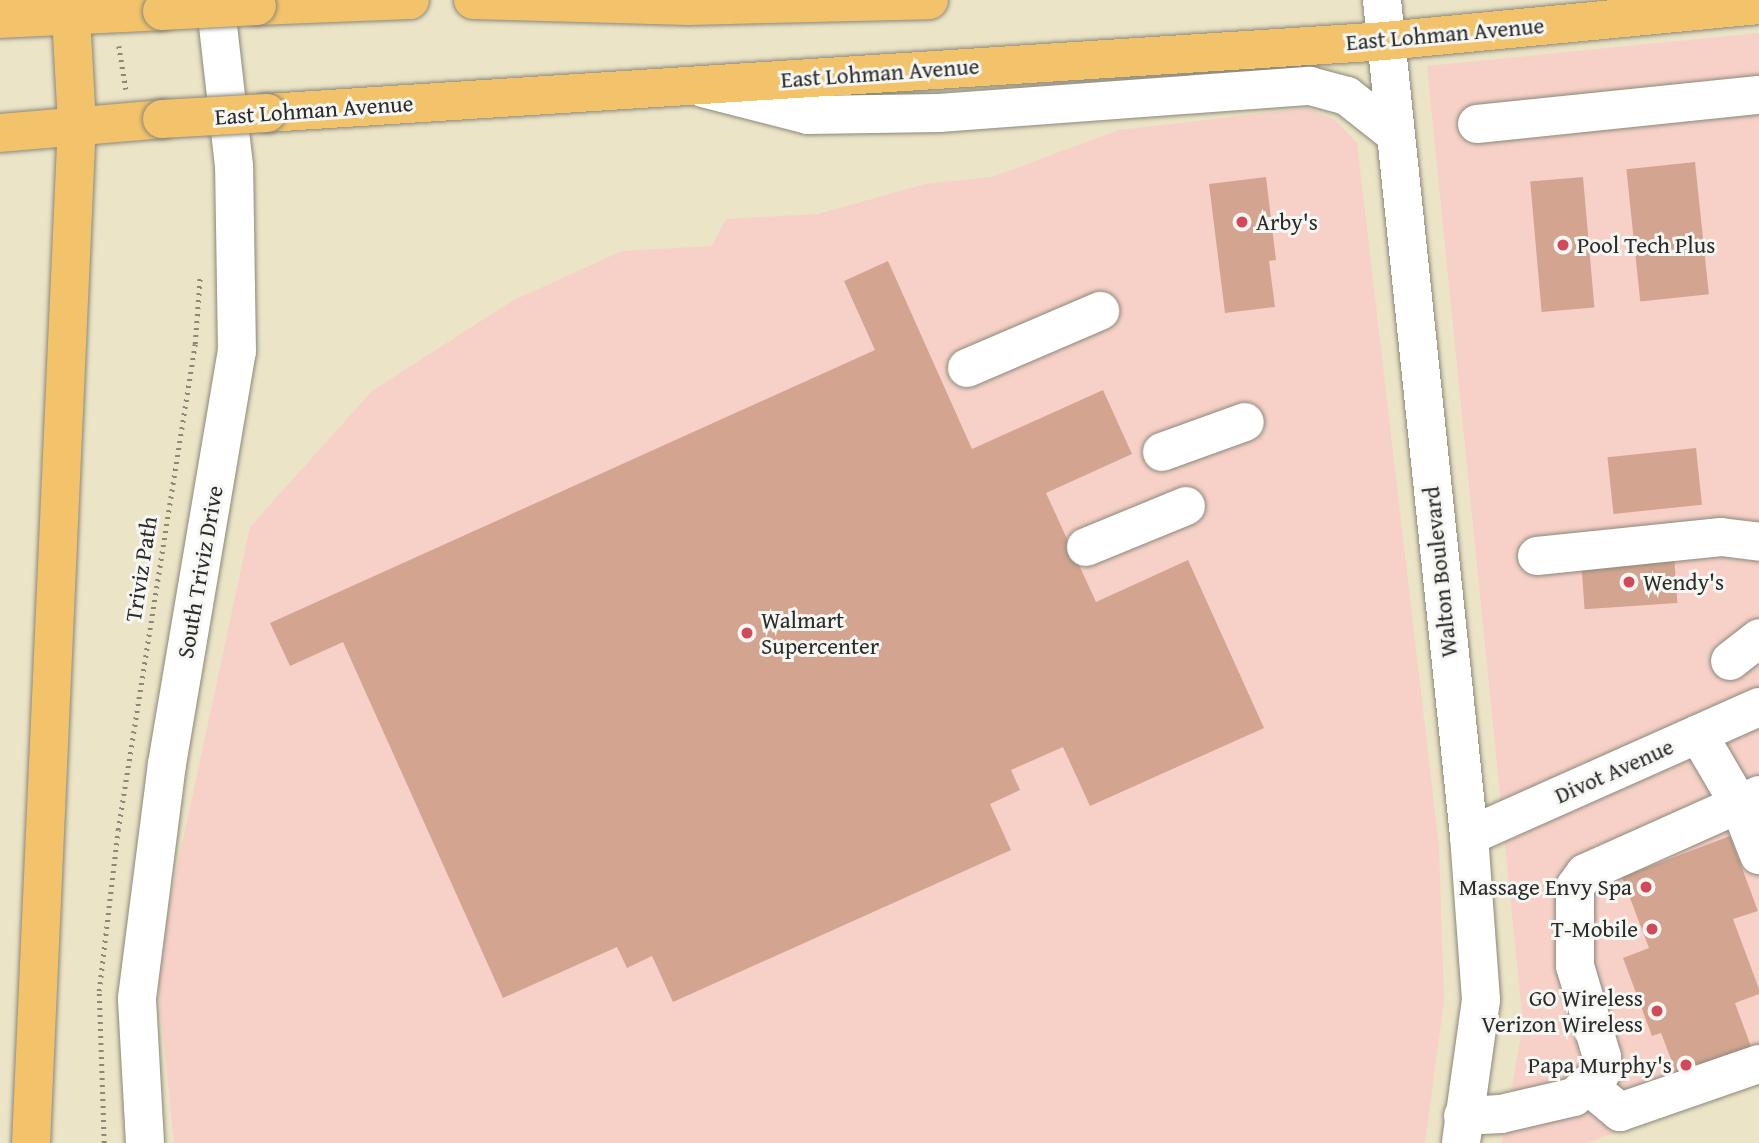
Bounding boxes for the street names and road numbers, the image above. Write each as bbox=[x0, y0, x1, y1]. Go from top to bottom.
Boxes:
street label: East Lohman Avenue bbox=[1345, 12, 1545, 56]
street label: East Lohman Avenue bbox=[780, 52, 980, 94]
street label: East Lohman Avenue bbox=[214, 89, 414, 131]
street label: South Triviz Drive bbox=[171, 483, 229, 661]
street label: Walton Boulevard bbox=[1417, 485, 1463, 659]
street label: Triviz Path bbox=[119, 514, 163, 624]
street label: Divot Avenue bbox=[1550, 733, 1678, 809]

